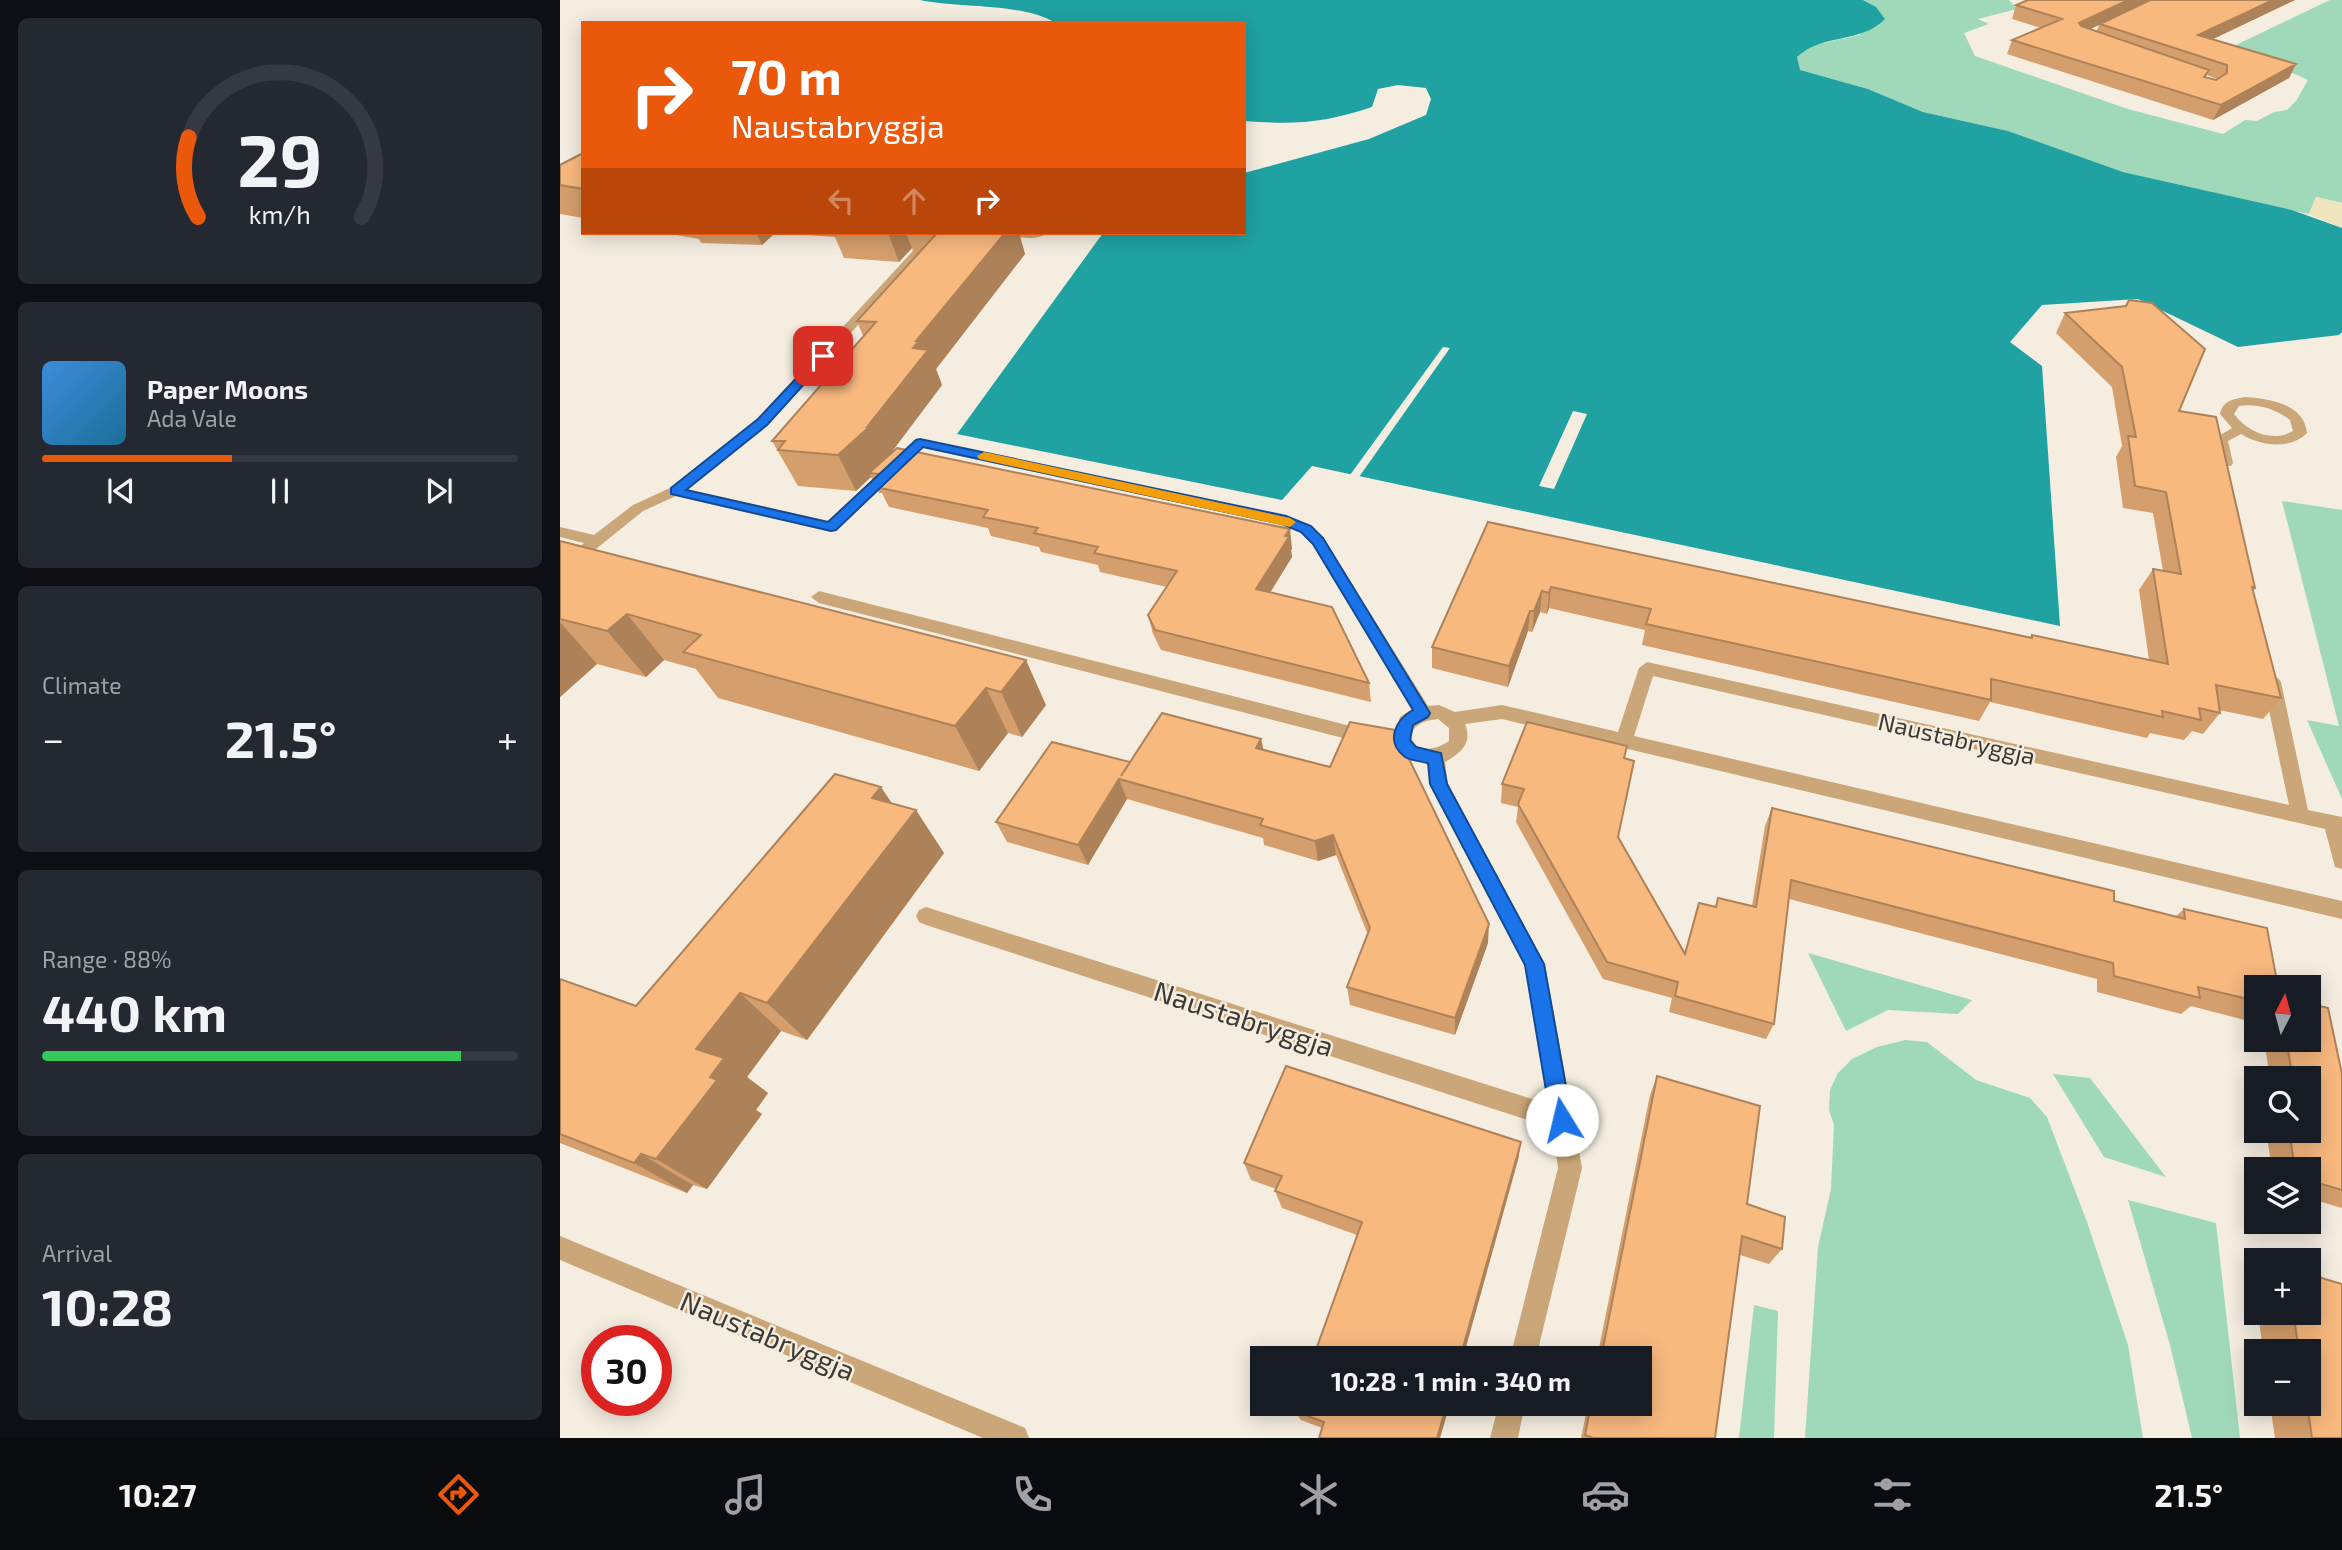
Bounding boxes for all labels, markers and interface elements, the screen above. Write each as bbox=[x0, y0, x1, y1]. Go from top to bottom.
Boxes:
text: 70 m bbox=[731, 46, 842, 105]
icon: right bbox=[616, 49, 707, 140]
text: Naustabryggja bbox=[731, 106, 944, 144]
text: 29 bbox=[237, 114, 323, 202]
icon: left bbox=[822, 182, 860, 220]
icon: ahead bbox=[895, 182, 933, 220]
icon: right bbox=[968, 182, 1006, 220]
text: km/h bbox=[249, 199, 311, 229]
pin bbox=[793, 326, 853, 386]
icon: arrive bbox=[804, 337, 842, 375]
text: Paper Moons bbox=[147, 373, 308, 404]
text: Ada Vale bbox=[147, 404, 237, 432]
icon: previous bbox=[102, 472, 140, 510]
icon: pause bbox=[261, 472, 299, 510]
icon: next bbox=[420, 472, 458, 510]
text: Climate bbox=[42, 671, 122, 699]
text: 21.5° bbox=[225, 706, 337, 768]
street label: Naustabryggja bbox=[1876, 706, 2038, 770]
text: − bbox=[42, 715, 64, 761]
text: + bbox=[497, 715, 518, 761]
text: Range · 88% bbox=[42, 945, 171, 973]
street label: Naustabryggja bbox=[1150, 973, 1338, 1063]
north arrow bbox=[2244, 975, 2320, 1052]
map controls bbox=[2244, 975, 2321, 1416]
text: 440 km bbox=[42, 980, 227, 1042]
button: search bbox=[2244, 1066, 2321, 1143]
position arrow bbox=[1525, 1083, 1599, 1157]
button: layers bbox=[2244, 1157, 2321, 1234]
text: Arrival bbox=[42, 1239, 112, 1267]
button: + bbox=[2244, 1248, 2321, 1325]
text: 10:28 bbox=[42, 1274, 173, 1336]
street label: Naustabryggja bbox=[675, 1283, 861, 1387]
speed limit sign: 30 bbox=[581, 1325, 672, 1416]
button: − bbox=[2244, 1339, 2321, 1416]
text: 10:28 · 1 min · 340 m bbox=[1331, 1365, 1571, 1396]
icon: directions bbox=[434, 1470, 483, 1519]
icon: music bbox=[721, 1470, 770, 1519]
icon: phone bbox=[1008, 1470, 1057, 1519]
icon: climate bbox=[1294, 1470, 1343, 1519]
icon: car bbox=[1581, 1470, 1630, 1519]
icon: filters bbox=[1868, 1470, 1917, 1519]
text: 10:27 bbox=[119, 1475, 197, 1513]
text: 21.5° bbox=[2154, 1475, 2223, 1513]

